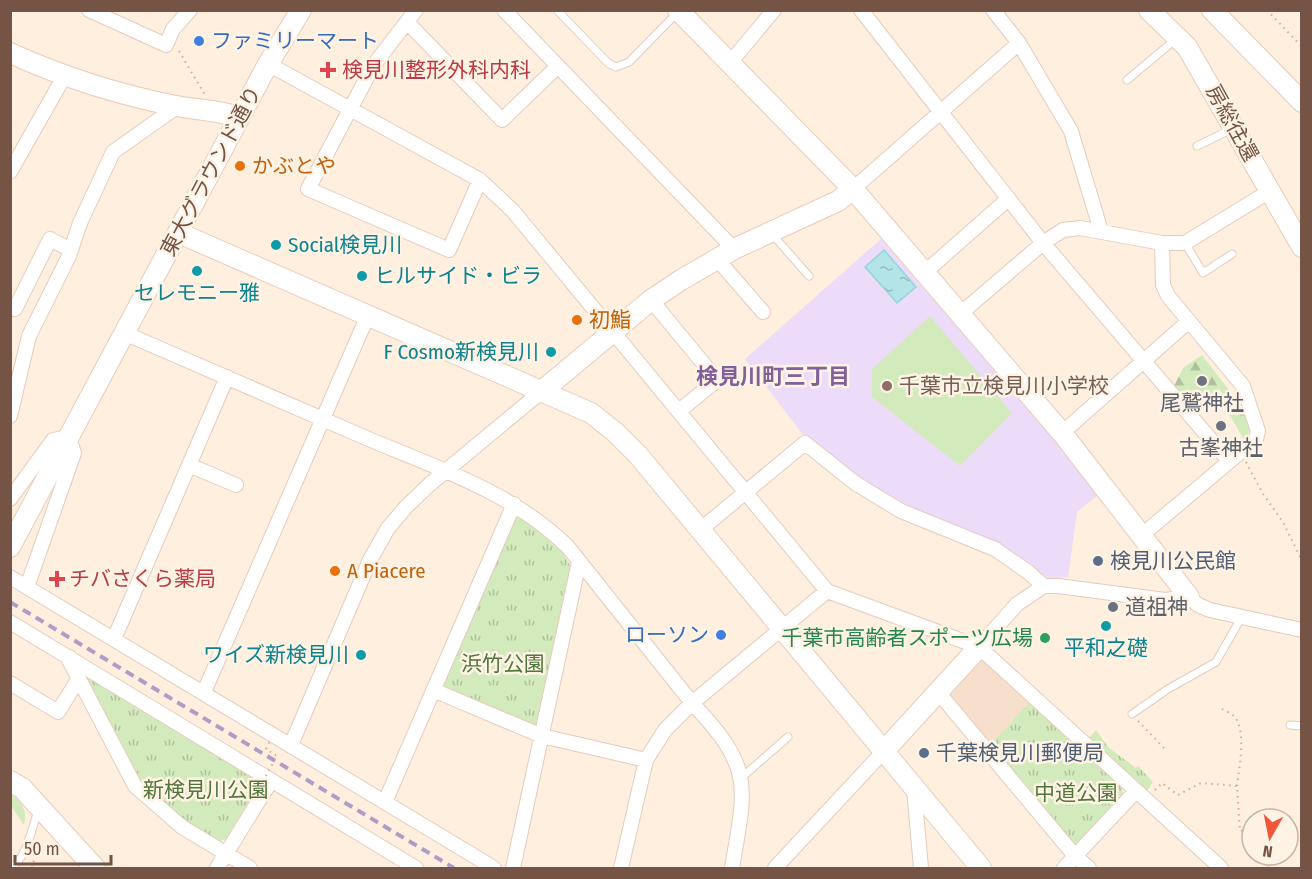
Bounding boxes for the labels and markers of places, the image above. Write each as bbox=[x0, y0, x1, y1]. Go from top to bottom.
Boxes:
place label: ファミリーマート bbox=[211, 28, 379, 54]
marker: ファミリーマート bbox=[192, 34, 206, 48]
place label: 検見川整形外科内科 bbox=[342, 57, 531, 83]
marker: 検見川整形外科内科 bbox=[319, 61, 337, 79]
place label: かぶとや bbox=[252, 153, 336, 179]
marker: かぶとや bbox=[233, 159, 247, 173]
place label: Social検見川 bbox=[288, 232, 402, 258]
marker: Social検見川 bbox=[269, 238, 283, 252]
place label: ヒルサイド・ビラ bbox=[374, 263, 542, 289]
marker: セレモニー雅 bbox=[190, 264, 204, 278]
marker: ヒルサイド・ビラ bbox=[355, 269, 369, 283]
place label: セレモニー雅 bbox=[134, 280, 260, 306]
place label: 初鮨 bbox=[589, 307, 631, 333]
marker: 初鮨 bbox=[570, 313, 584, 327]
place label: F Cosmo新検見川 bbox=[383, 339, 539, 365]
marker: F Cosmo新検見川 bbox=[544, 345, 558, 359]
place label: 千葉市立検見川小学校 bbox=[899, 373, 1109, 399]
marker: 尾鷲神社 bbox=[1195, 374, 1209, 388]
marker: 千葉市立検見川小学校 bbox=[880, 379, 894, 393]
place label: 尾鷲神社 bbox=[1160, 390, 1244, 416]
marker: 古峯神社 bbox=[1214, 419, 1228, 433]
place label: 古峯神社 bbox=[1179, 435, 1263, 461]
place label: 検見川公民館 bbox=[1110, 548, 1236, 574]
marker: 検見川公民館 bbox=[1091, 554, 1105, 568]
place label: A Piacere bbox=[347, 558, 426, 584]
marker: A Piacere bbox=[328, 564, 342, 578]
place label: チバさくら薬局 bbox=[69, 566, 216, 592]
marker: チバさくら薬局 bbox=[50, 572, 64, 586]
place label: 道祖神 bbox=[1125, 594, 1188, 620]
marker: 道祖神 bbox=[1106, 600, 1120, 614]
marker: 平和之礎 bbox=[1099, 619, 1113, 633]
place label: ローソン bbox=[625, 622, 709, 648]
place label: 千葉市高齢者スポーツ広場 bbox=[781, 625, 1033, 651]
marker: ローソン bbox=[714, 628, 728, 642]
marker: 千葉市高齢者スポーツ広場 bbox=[1038, 631, 1052, 645]
place label: 平和之礎 bbox=[1064, 635, 1148, 661]
place label: ワイズ新検見川 bbox=[203, 642, 349, 668]
marker: ワイズ新検見川 bbox=[354, 648, 368, 662]
place label: 千葉検見川郵便局 bbox=[936, 740, 1104, 766]
marker: 千葉検見川郵便局 bbox=[917, 746, 931, 760]

